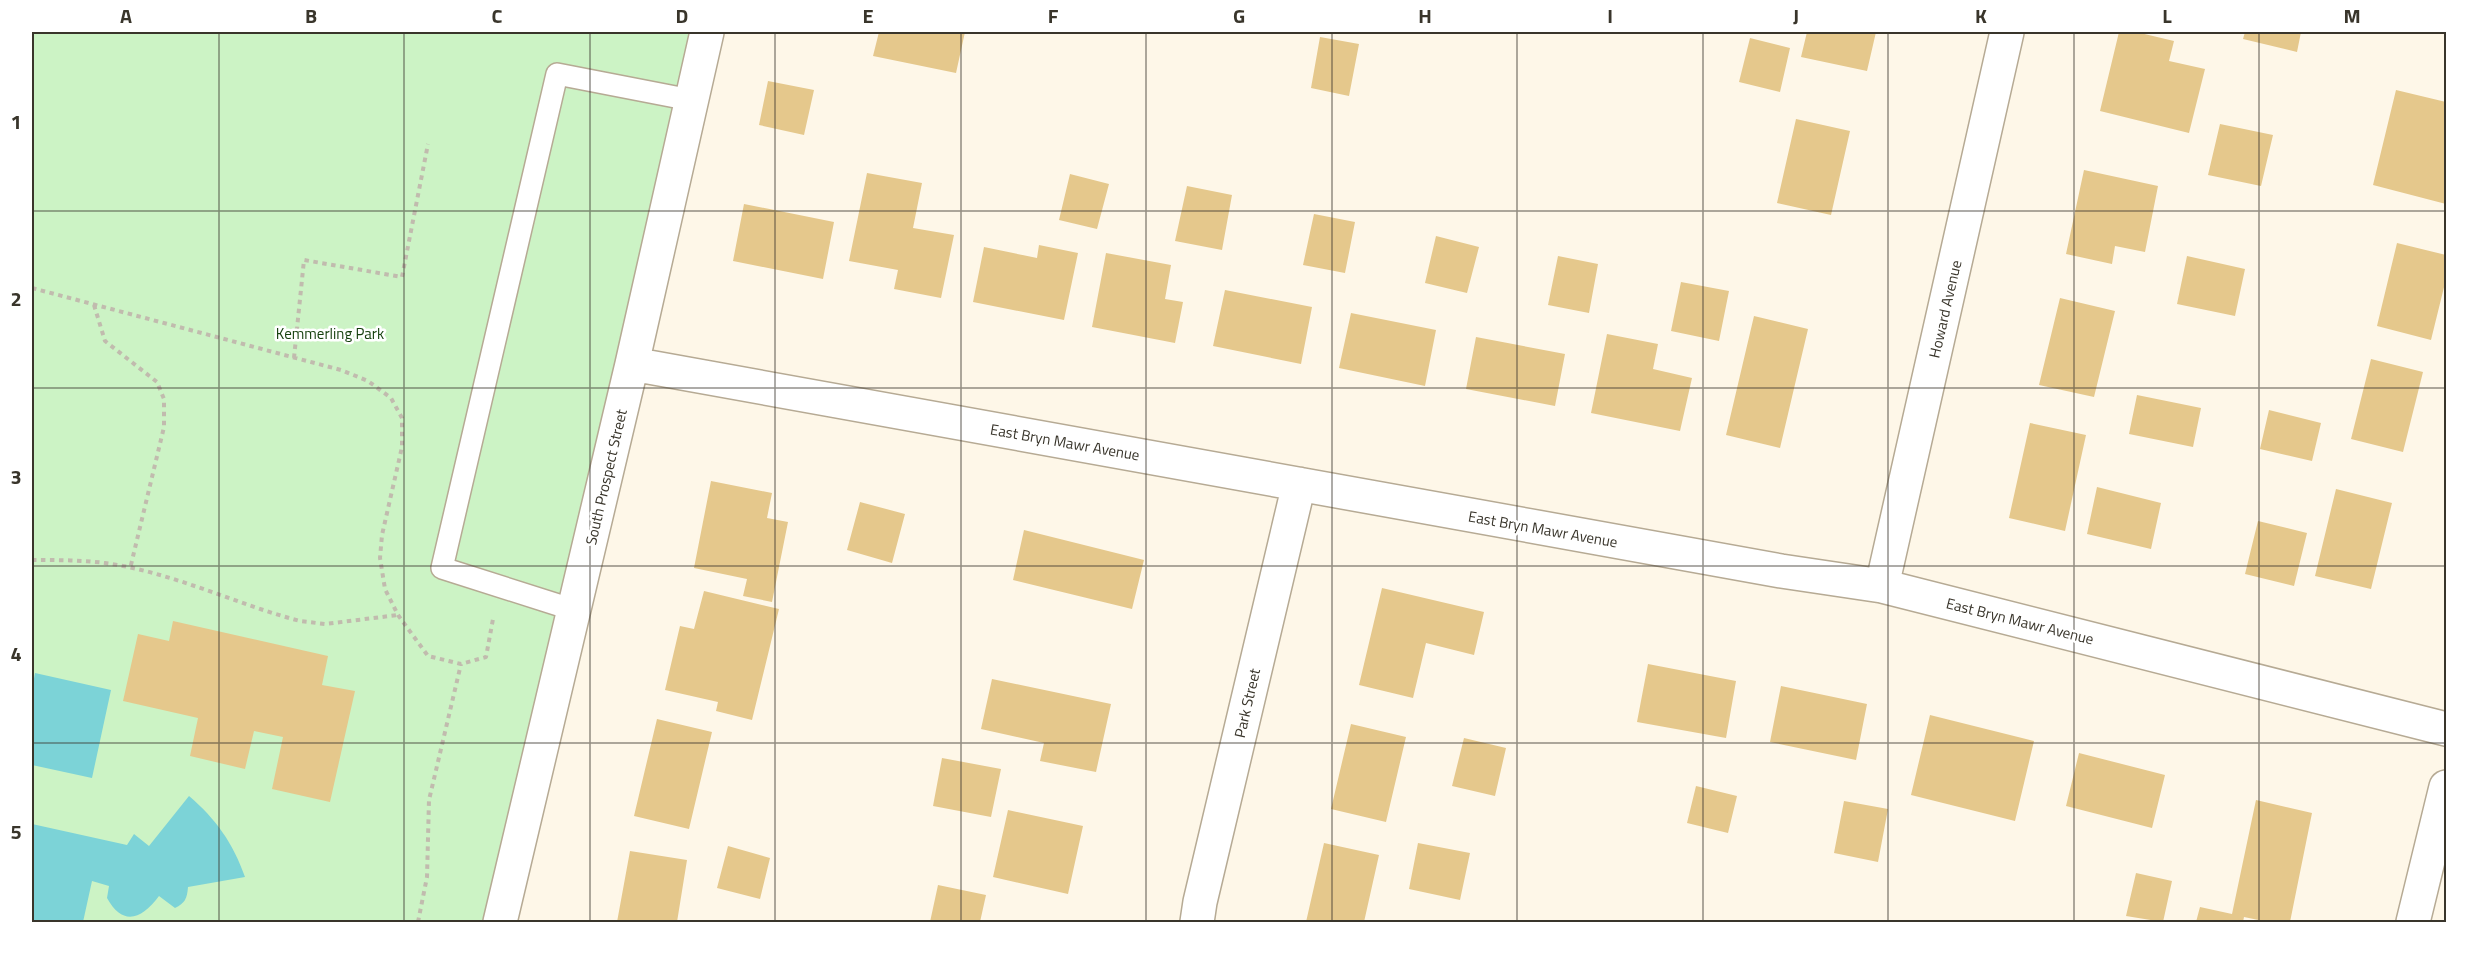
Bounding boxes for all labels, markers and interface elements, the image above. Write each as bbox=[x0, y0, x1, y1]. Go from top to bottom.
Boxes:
text: A bbox=[120, 0, 132, 31]
text: B bbox=[305, 0, 317, 31]
text: C bbox=[492, 0, 503, 31]
text: D bbox=[676, 0, 688, 31]
text: E bbox=[862, 0, 874, 31]
text: F bbox=[1048, 0, 1059, 31]
text: G bbox=[1233, 0, 1245, 31]
text: H bbox=[1418, 0, 1432, 31]
text: I bbox=[1607, 0, 1613, 31]
text: J bbox=[1793, 0, 1799, 31]
text: K bbox=[1975, 0, 1987, 31]
text: L bbox=[2162, 0, 2172, 31]
text: M bbox=[2343, 0, 2361, 31]
text: 1 bbox=[10, 106, 22, 137]
street label: Howard Avenue bbox=[1923, 258, 1967, 360]
text: 2 bbox=[10, 283, 22, 314]
park label: Kemmerling Park bbox=[276, 322, 384, 345]
street label: South Prospect Street bbox=[579, 406, 633, 547]
street label: East Bryn Mawr Avenue bbox=[988, 418, 1142, 466]
text: 3 bbox=[10, 461, 22, 492]
street label: East Bryn Mawr Avenue bbox=[1466, 505, 1620, 553]
street label: East Bryn Mawr Avenue bbox=[1944, 592, 2096, 650]
text: 4 bbox=[10, 638, 22, 669]
street label: Park Street bbox=[1228, 665, 1266, 740]
text: 5 bbox=[10, 816, 22, 847]

